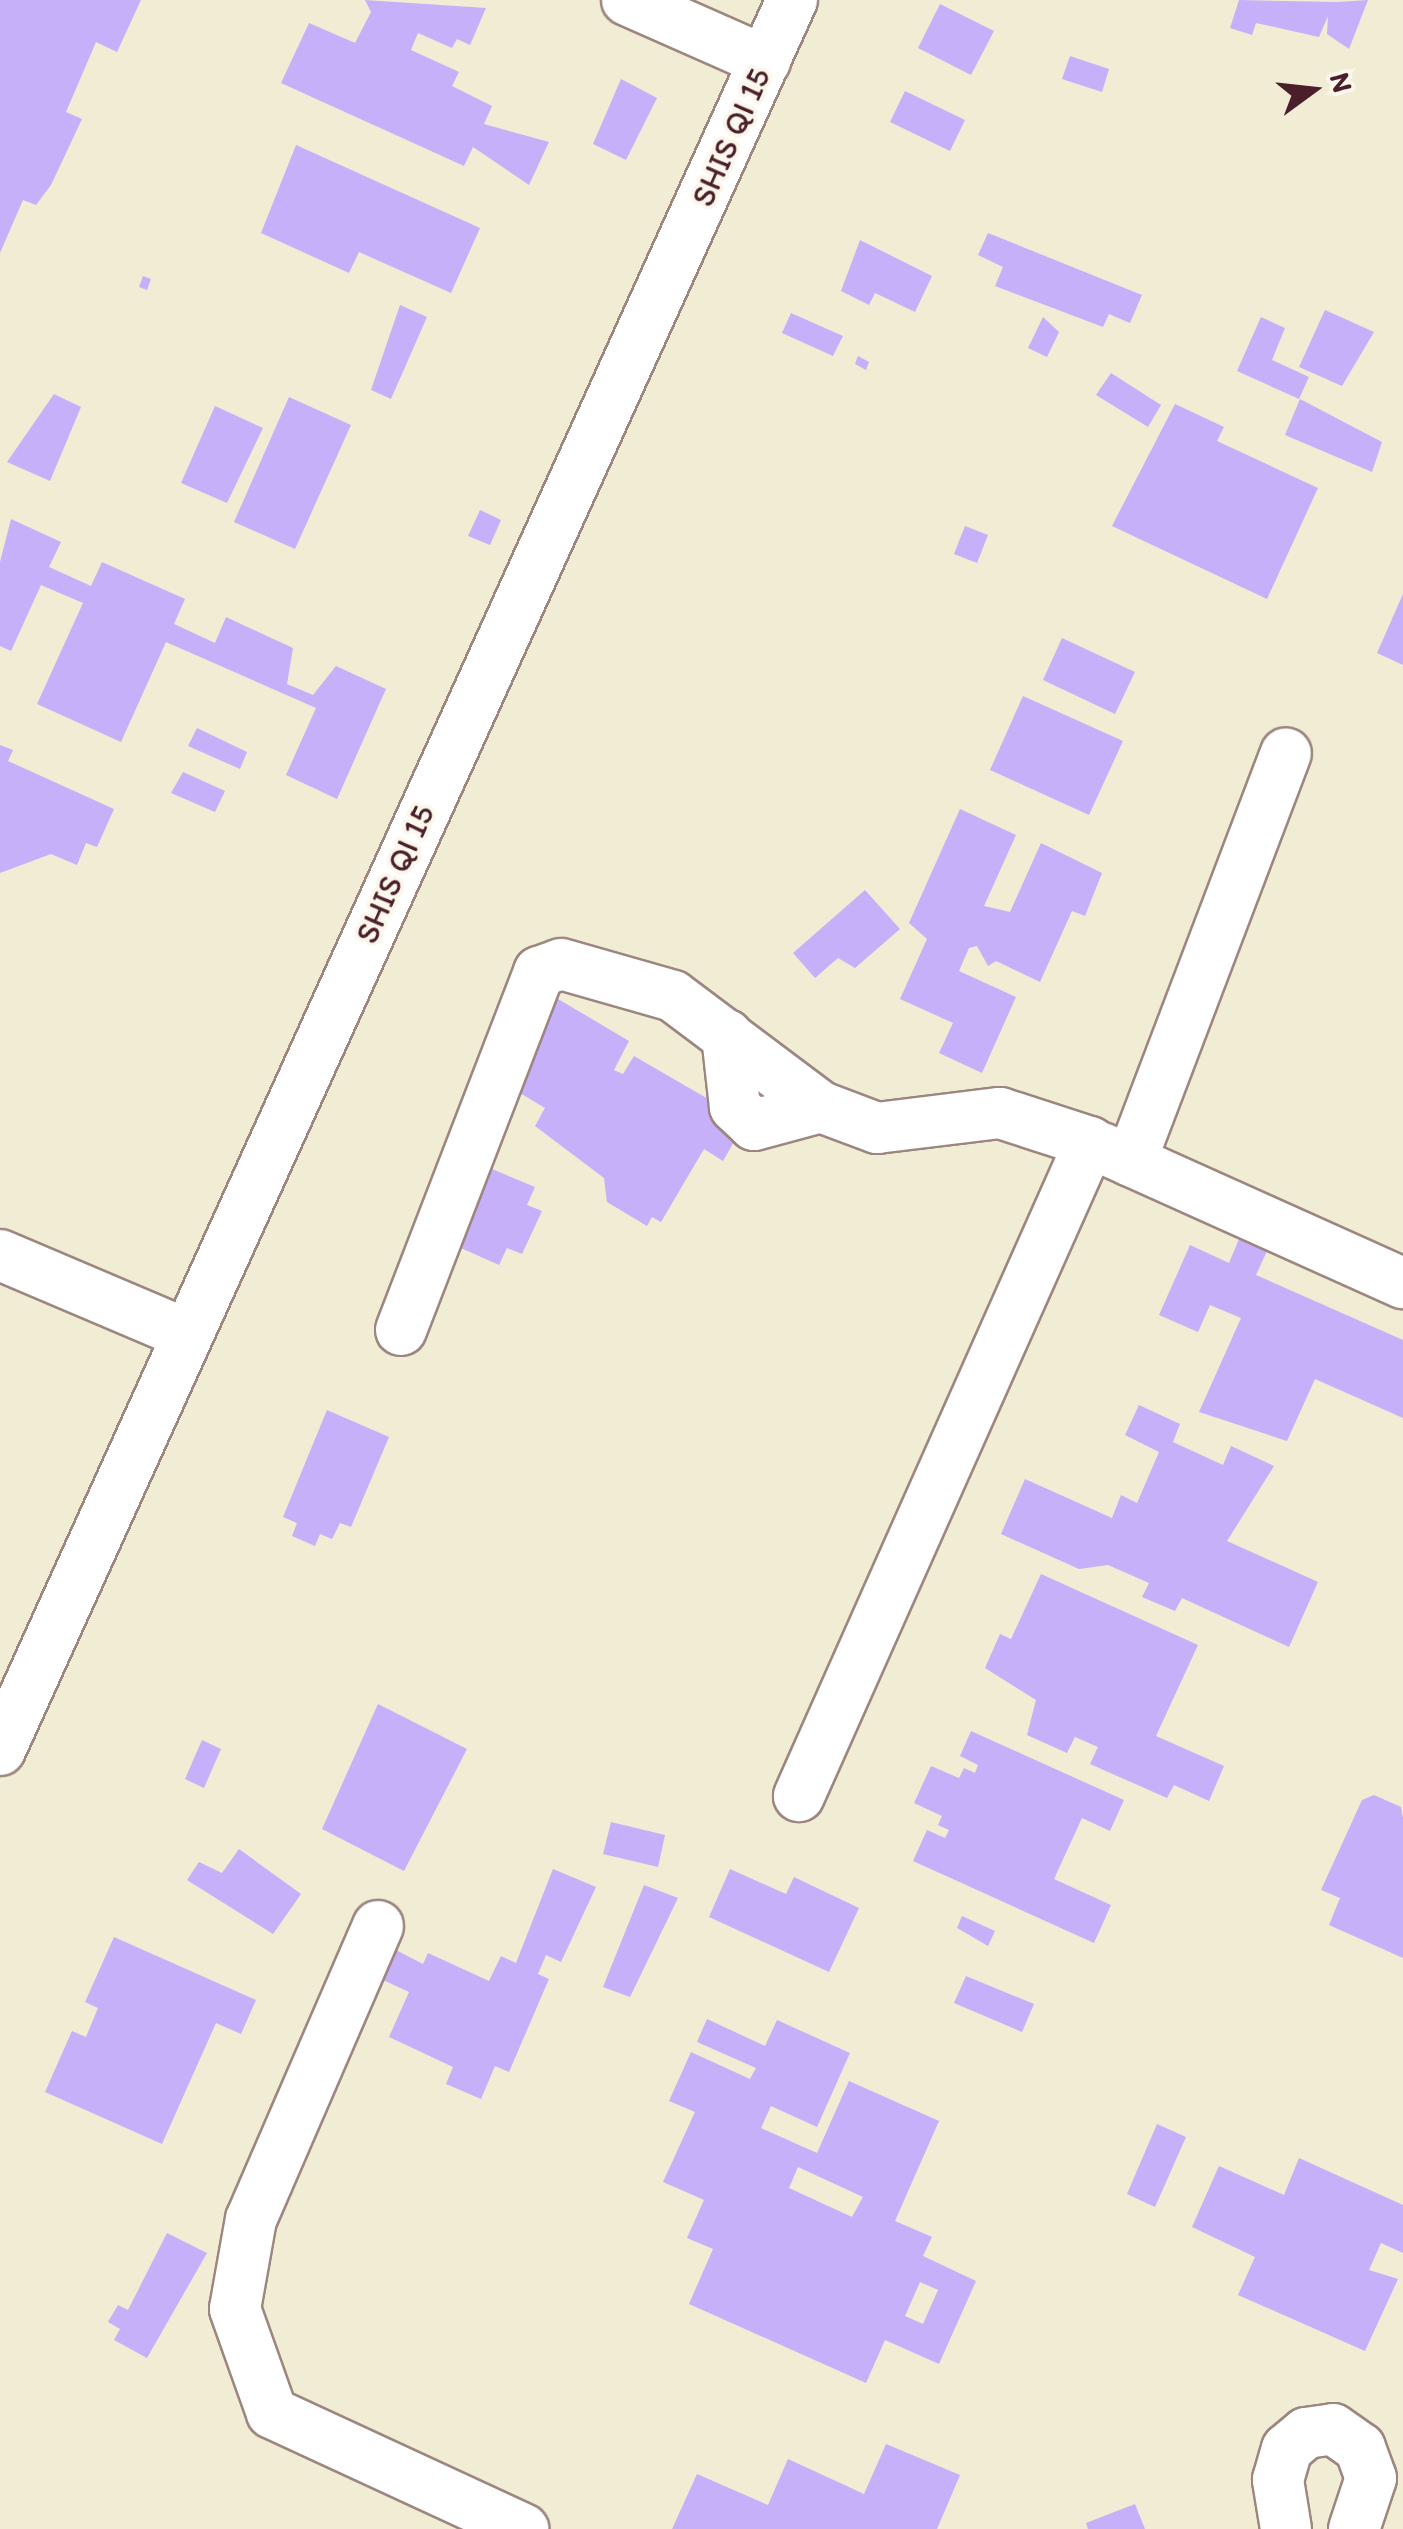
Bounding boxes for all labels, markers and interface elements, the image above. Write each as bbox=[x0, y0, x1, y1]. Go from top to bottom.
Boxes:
north arrow bbox=[1263, 40, 1363, 140]
street label: SHIS QI 15 bbox=[683, 60, 779, 214]
text: N bbox=[1323, 69, 1361, 96]
street label: SHIS QI 15 bbox=[347, 797, 443, 951]

